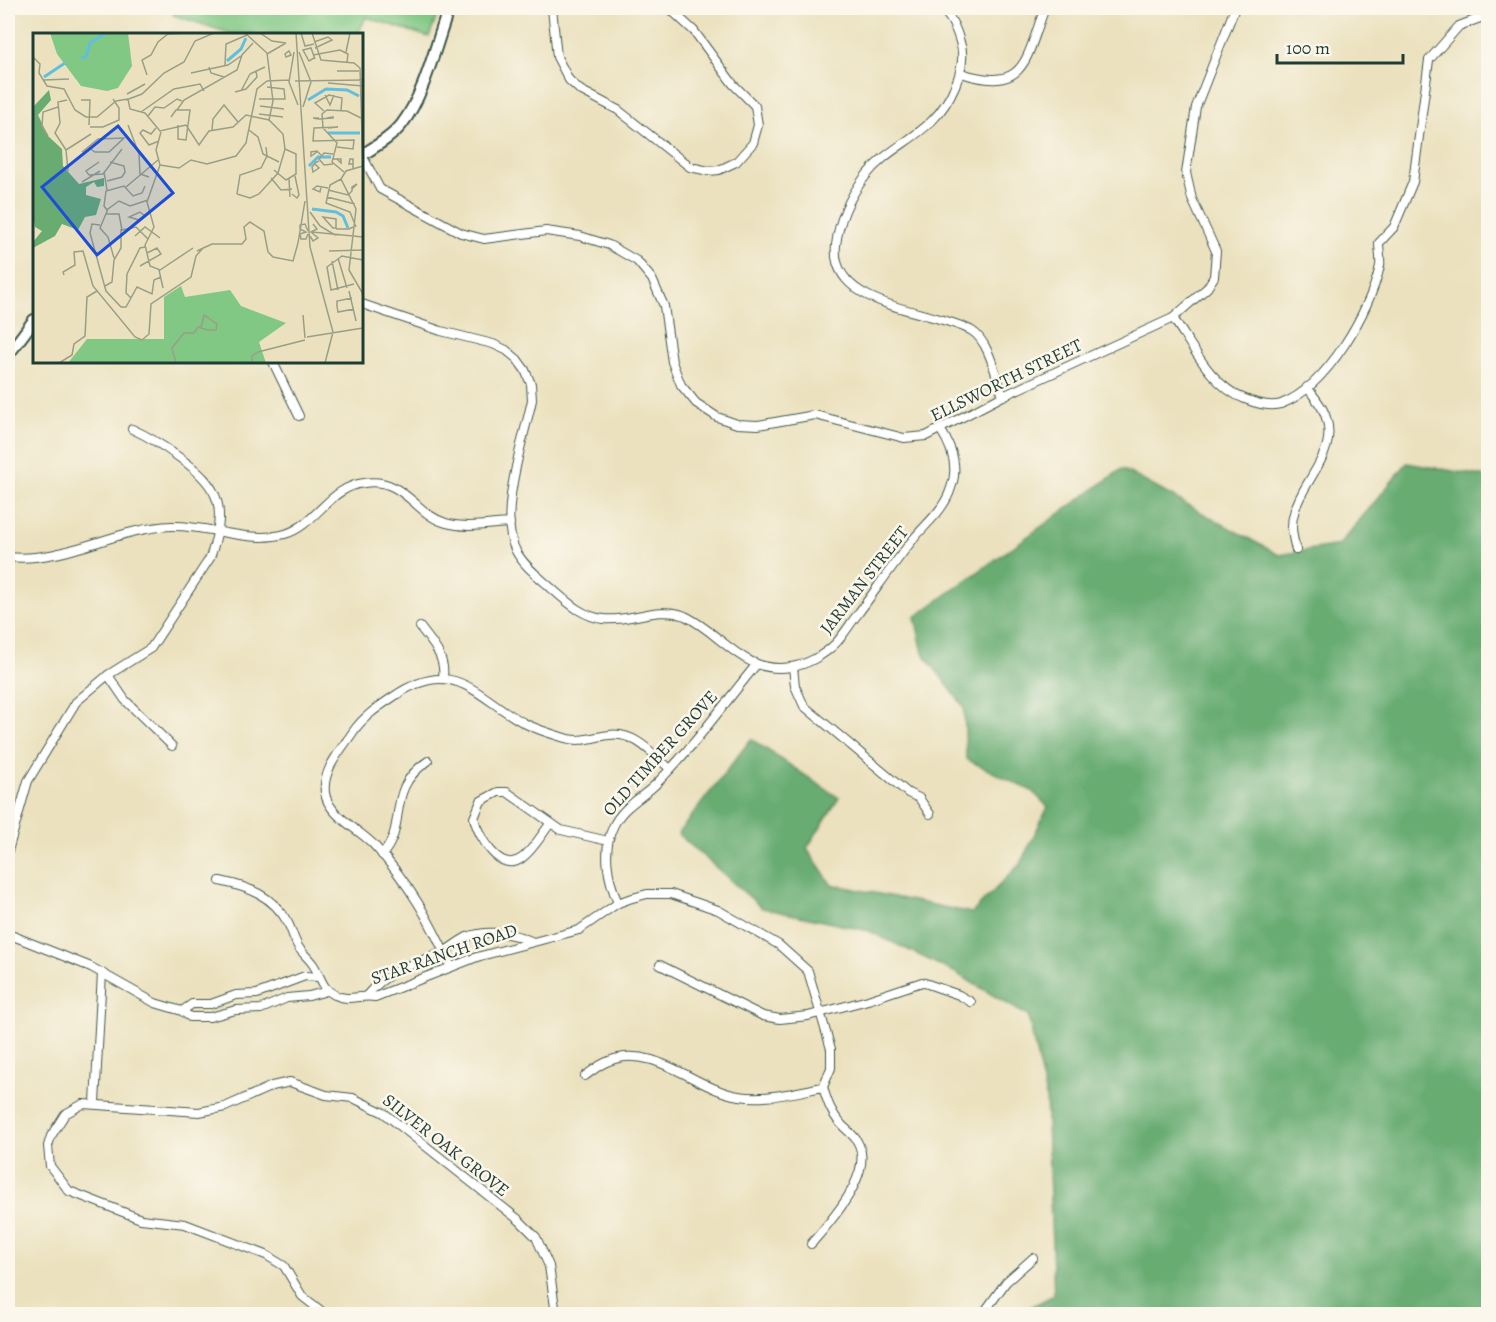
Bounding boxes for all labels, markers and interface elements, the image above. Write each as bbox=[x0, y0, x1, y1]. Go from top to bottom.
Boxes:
scale bar bbox=[1277, 27, 1403, 65]
inset map bbox=[33, 33, 363, 363]
text: 100 m bbox=[1286, 36, 1330, 60]
street label: ELLSWORTH STREET bbox=[926, 333, 1086, 427]
street label: JARMAN STREET bbox=[814, 521, 914, 639]
street label: OLD TIMBER GROVE bbox=[597, 685, 723, 821]
street label: STAR RANCH ROAD bbox=[368, 918, 520, 990]
street label: SILVER OAK GROVE bbox=[378, 1088, 514, 1202]

